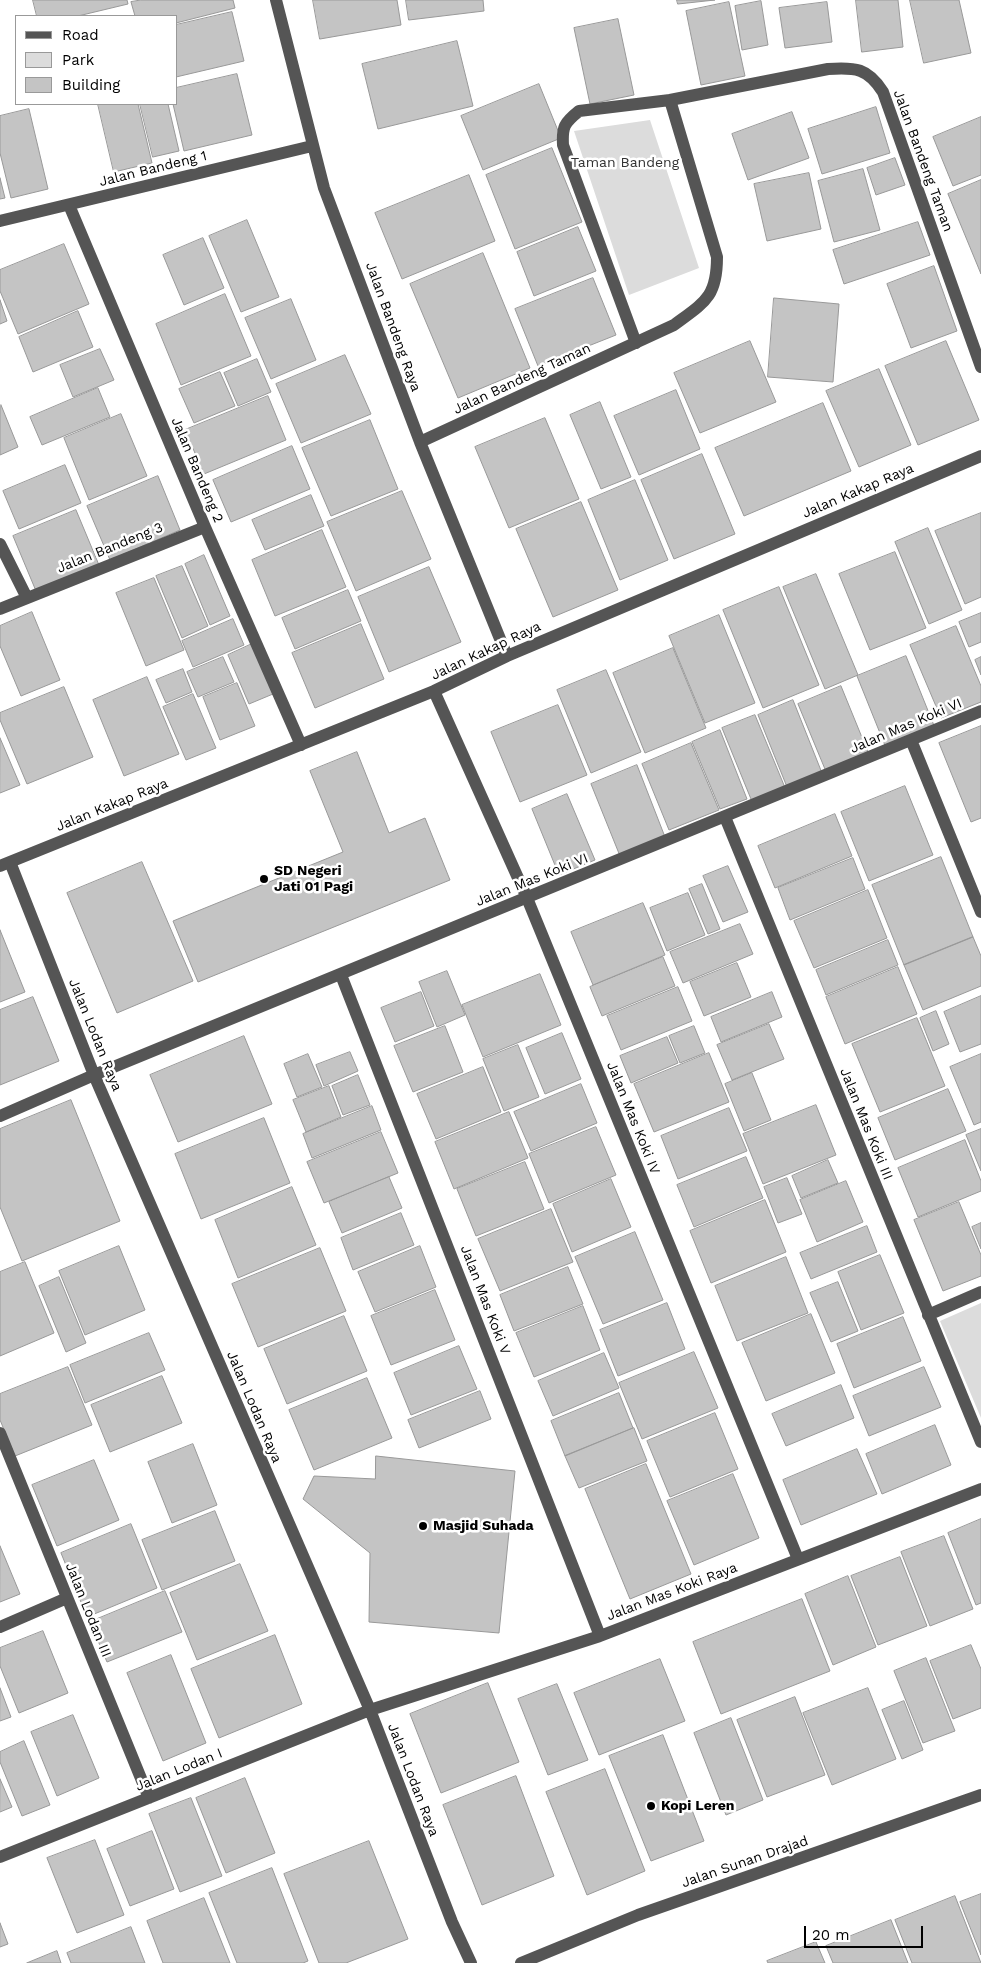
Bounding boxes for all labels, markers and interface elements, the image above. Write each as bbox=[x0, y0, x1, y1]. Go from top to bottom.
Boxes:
legend bbox=[15, 15, 178, 105]
text: Road bbox=[62, 26, 99, 44]
text: Park bbox=[62, 51, 94, 69]
text: Building bbox=[62, 76, 120, 94]
street label: Jalan Bandeng Taman bbox=[890, 88, 956, 234]
street label: Jalan Bandeng 1 bbox=[98, 148, 208, 190]
park label: Taman Bandeng bbox=[571, 155, 679, 171]
street label: Jalan Bandeng Raya bbox=[362, 260, 424, 394]
street label: Jalan Bandeng Taman bbox=[451, 340, 593, 418]
street label: Jalan Bandeng 2 bbox=[167, 415, 227, 525]
street label: Jalan Kakap Raya bbox=[800, 460, 916, 522]
street label: Jalan Bandeng 3 bbox=[55, 519, 165, 577]
street label: Jalan Kakap Raya bbox=[428, 618, 544, 684]
street label: Jalan Mas Koki VI bbox=[848, 695, 964, 757]
street label: Jalan Kakap Raya bbox=[54, 775, 170, 835]
street label: Jalan Mas Koki VI bbox=[473, 850, 591, 910]
place label: SD Negeri Jati 01 Pagi bbox=[274, 863, 353, 896]
marker: SD Negeri Jati 01 Pagi bbox=[258, 873, 270, 885]
street label: Jalan Lodan Raya bbox=[65, 976, 125, 1094]
street label: Jalan Mas Koki IV bbox=[603, 1059, 663, 1177]
street label: Jalan Mas Koki III bbox=[836, 1066, 896, 1182]
street label: Jalan Mas Koki V bbox=[456, 1243, 514, 1357]
street label: Jalan Lodan Raya bbox=[223, 1349, 285, 1465]
place label: Masjid Suhada bbox=[433, 1518, 533, 1534]
marker: Masjid Suhada bbox=[417, 1520, 429, 1532]
street label: Jalan Mas Koki Raya bbox=[604, 1559, 740, 1625]
street label: Jalan Lodan III bbox=[61, 1560, 115, 1660]
street label: Jalan Lodan Raya bbox=[384, 1721, 442, 1839]
street label: Jalan Lodan I bbox=[133, 1745, 225, 1795]
place label: Kopi Leren bbox=[661, 1798, 735, 1814]
marker: Kopi Leren bbox=[645, 1800, 657, 1812]
street label: Jalan Sunan Drajad bbox=[680, 1832, 810, 1892]
scale bar bbox=[806, 1916, 925, 1948]
text: 20 m bbox=[812, 1926, 850, 1944]

